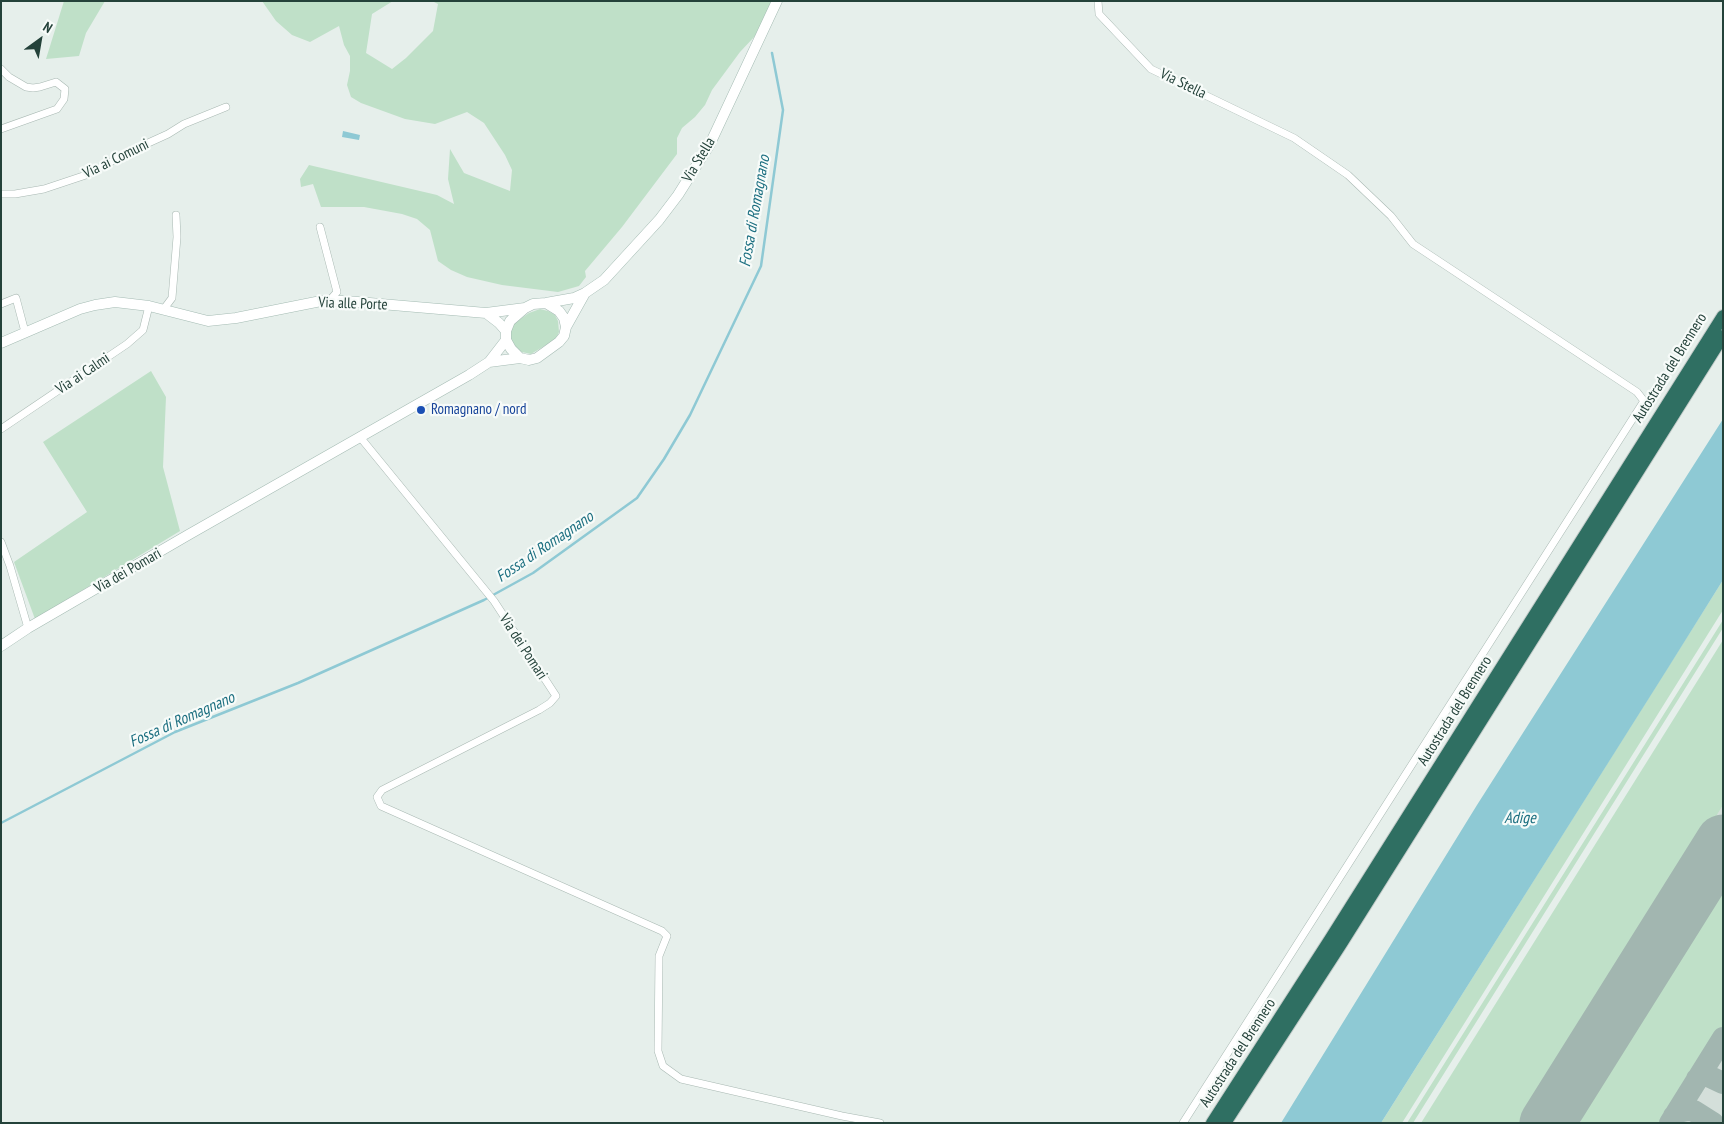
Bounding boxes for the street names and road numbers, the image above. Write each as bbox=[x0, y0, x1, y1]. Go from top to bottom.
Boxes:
street label: Via Stella bbox=[1157, 65, 1209, 103]
street label: Via Stella bbox=[679, 134, 719, 186]
street label: Via ai Comuni bbox=[80, 135, 152, 183]
street label: Via alle Porte bbox=[318, 294, 388, 314]
street label: Autostrada del Brennero bbox=[1629, 310, 1711, 426]
street label: Via ai Calmi bbox=[53, 349, 113, 399]
street label: Via dei Pomari bbox=[91, 545, 165, 597]
street label: Via dei Pomari bbox=[495, 611, 551, 683]
street label: Autostrada del Brennero bbox=[1414, 653, 1496, 769]
street label: Autostrada del Brennero bbox=[1196, 995, 1280, 1111]

